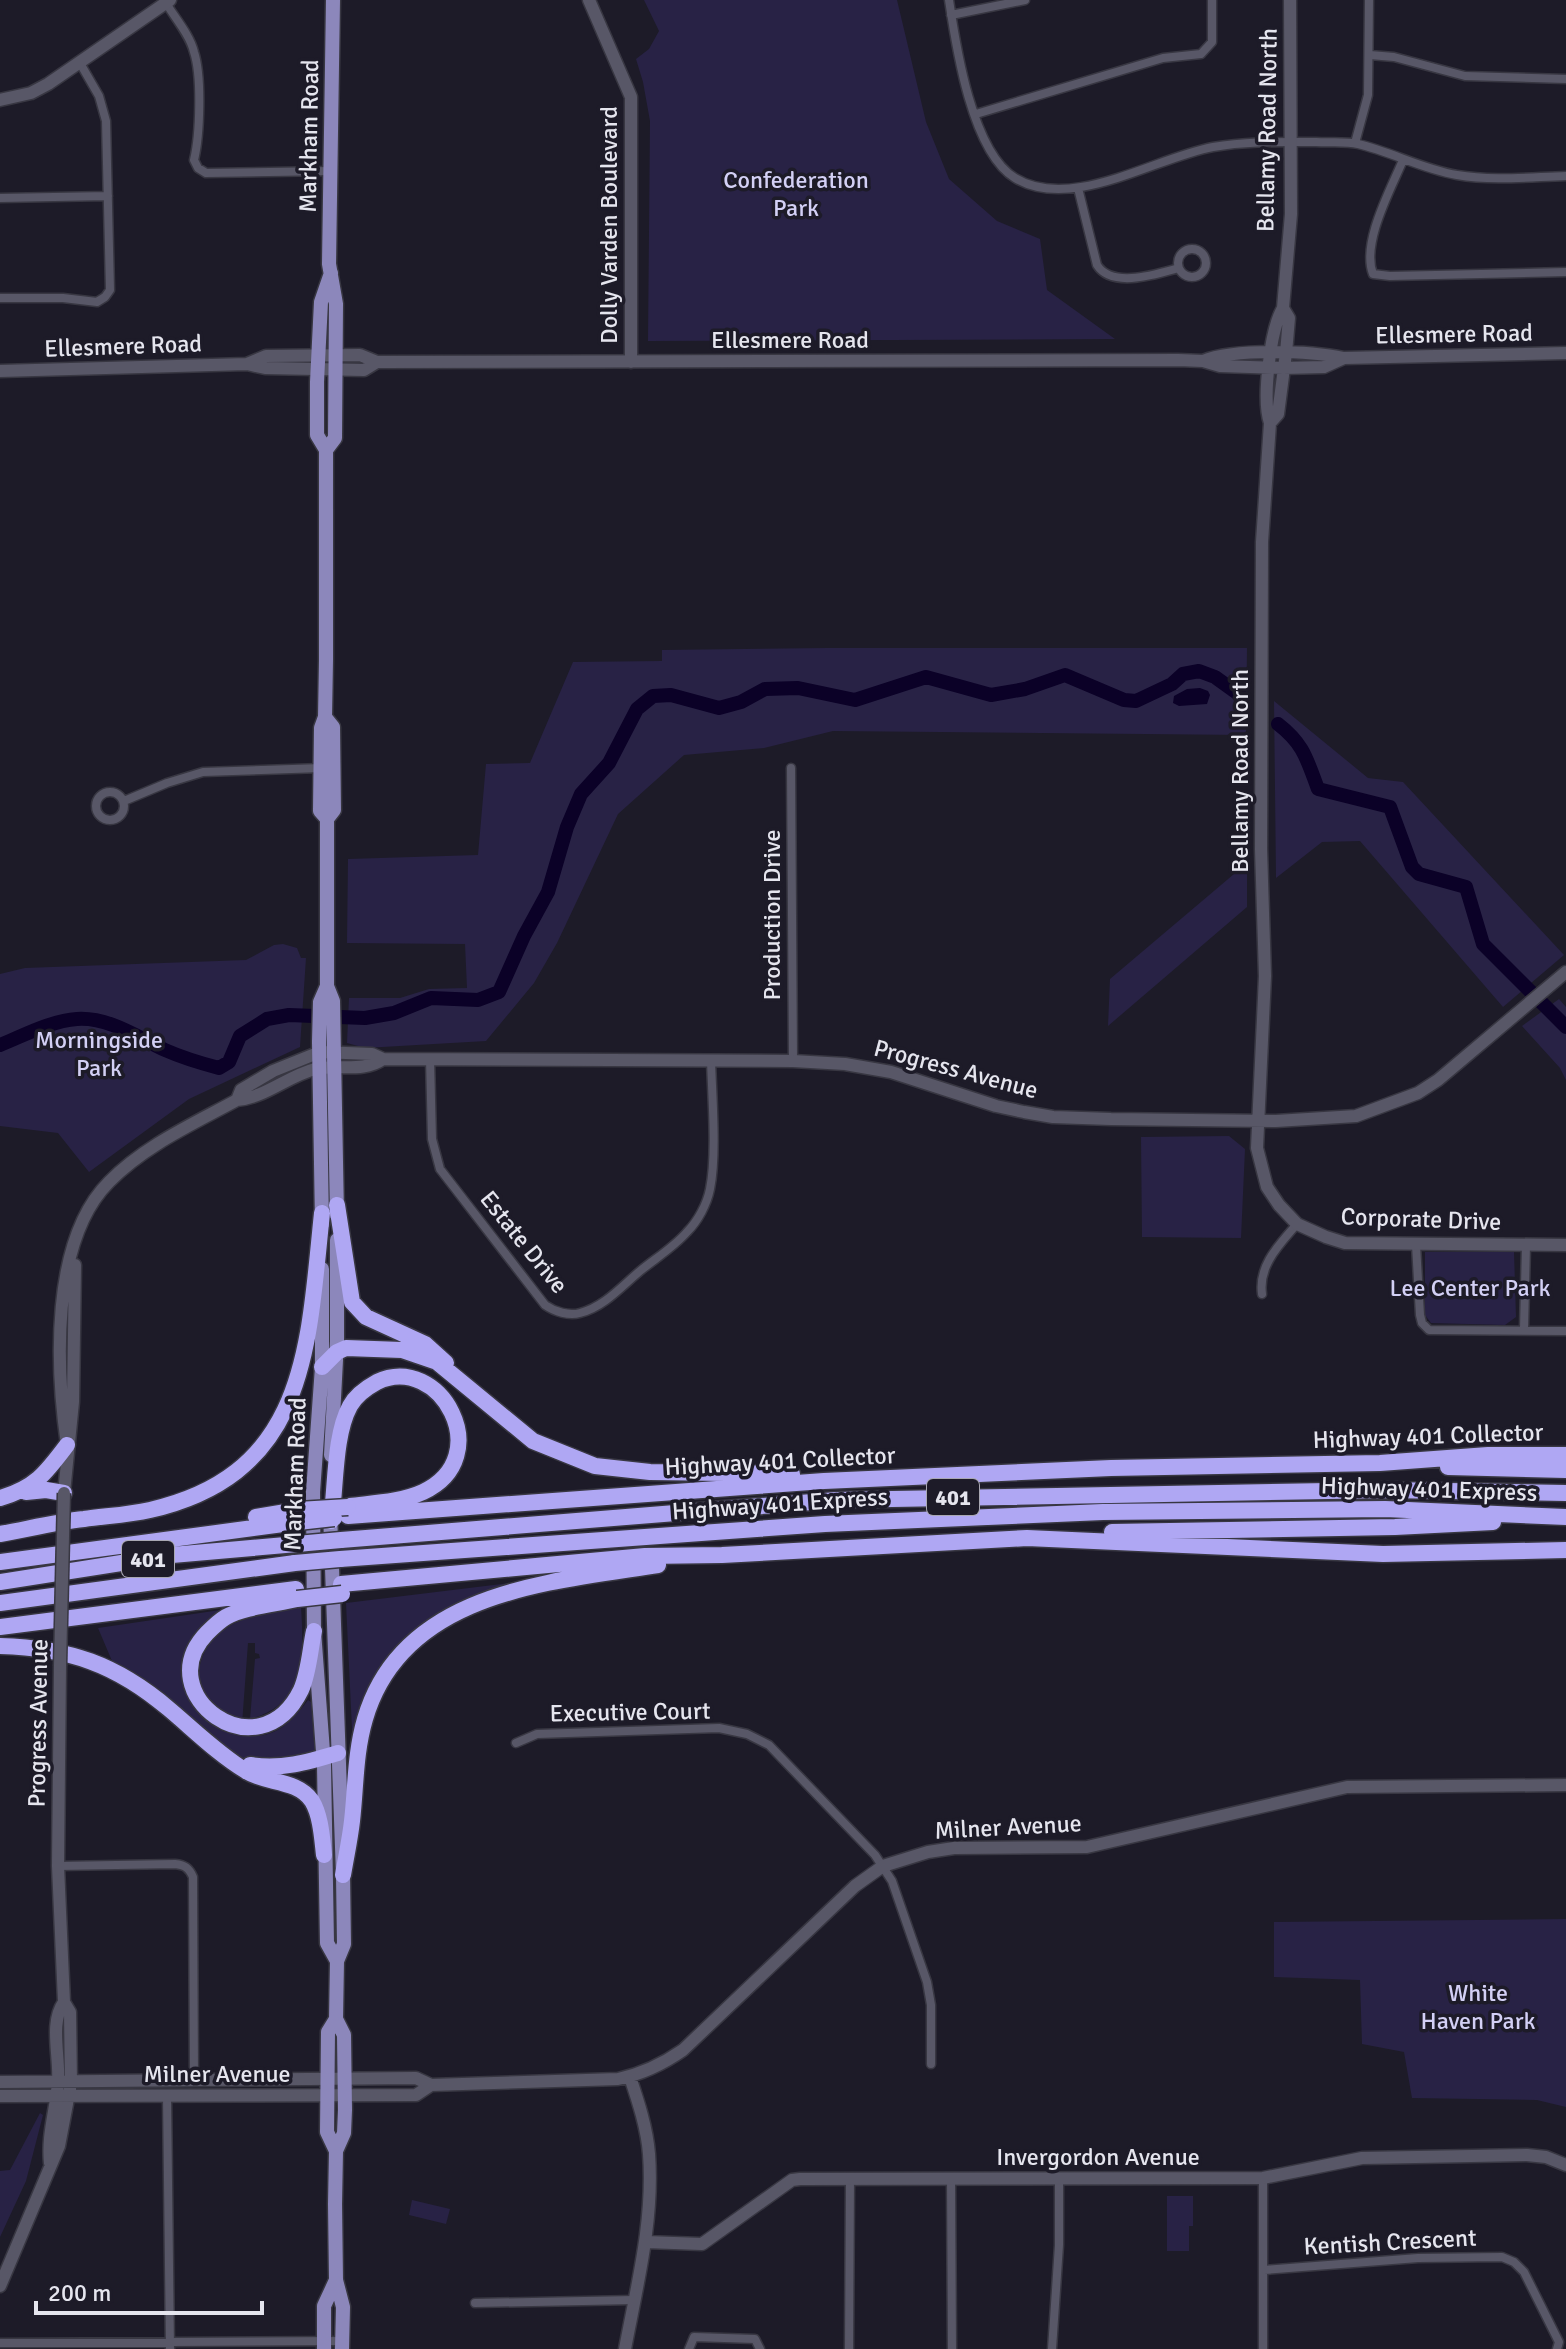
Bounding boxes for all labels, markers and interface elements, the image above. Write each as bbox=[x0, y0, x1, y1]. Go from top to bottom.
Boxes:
street label: Bellamy Road North bbox=[1250, 28, 1284, 232]
street label: Markham Road bbox=[293, 59, 325, 213]
street label: Dolly Varden Boulevard bbox=[594, 106, 624, 344]
park label: Confederation Park bbox=[723, 165, 869, 223]
street label: Ellesmere Road bbox=[1375, 318, 1533, 350]
street label: Ellesmere Road bbox=[711, 325, 869, 355]
street label: Ellesmere Road bbox=[44, 328, 202, 364]
street label: Bellamy Road North bbox=[1225, 669, 1255, 873]
street label: Production Drive bbox=[757, 830, 787, 1000]
park label: Morningside Park bbox=[35, 1025, 163, 1083]
street label: Progress Avenue bbox=[871, 1033, 1041, 1105]
street label: Estate Drive bbox=[473, 1185, 575, 1299]
street label: Corporate Drive bbox=[1340, 1201, 1502, 1237]
park label: Lee Center Park bbox=[1389, 1273, 1551, 1303]
street label: Markham Road bbox=[277, 1397, 313, 1551]
street label: Highway 401 Collector bbox=[1312, 1417, 1544, 1455]
street label: Highway 401 Collector bbox=[664, 1440, 896, 1482]
street label: Highway 401 Express bbox=[1320, 1470, 1538, 1508]
road number: 401 bbox=[927, 1479, 979, 1515]
street label: Highway 401 Express bbox=[671, 1481, 889, 1527]
road number: 401 bbox=[122, 1541, 174, 1577]
street label: Progress Avenue bbox=[22, 1638, 54, 1808]
street label: Executive Court bbox=[549, 1696, 711, 1728]
street label: Milner Avenue bbox=[934, 1808, 1082, 1846]
park label: White Haven Park bbox=[1420, 1978, 1536, 2036]
street label: Milner Avenue bbox=[143, 2059, 291, 2089]
street label: Invergordon Avenue bbox=[996, 2142, 1200, 2172]
street label: Kentish Crescent bbox=[1303, 2222, 1477, 2262]
scale bar bbox=[36, 2265, 262, 2315]
text: 200 m bbox=[48, 2278, 111, 2308]

